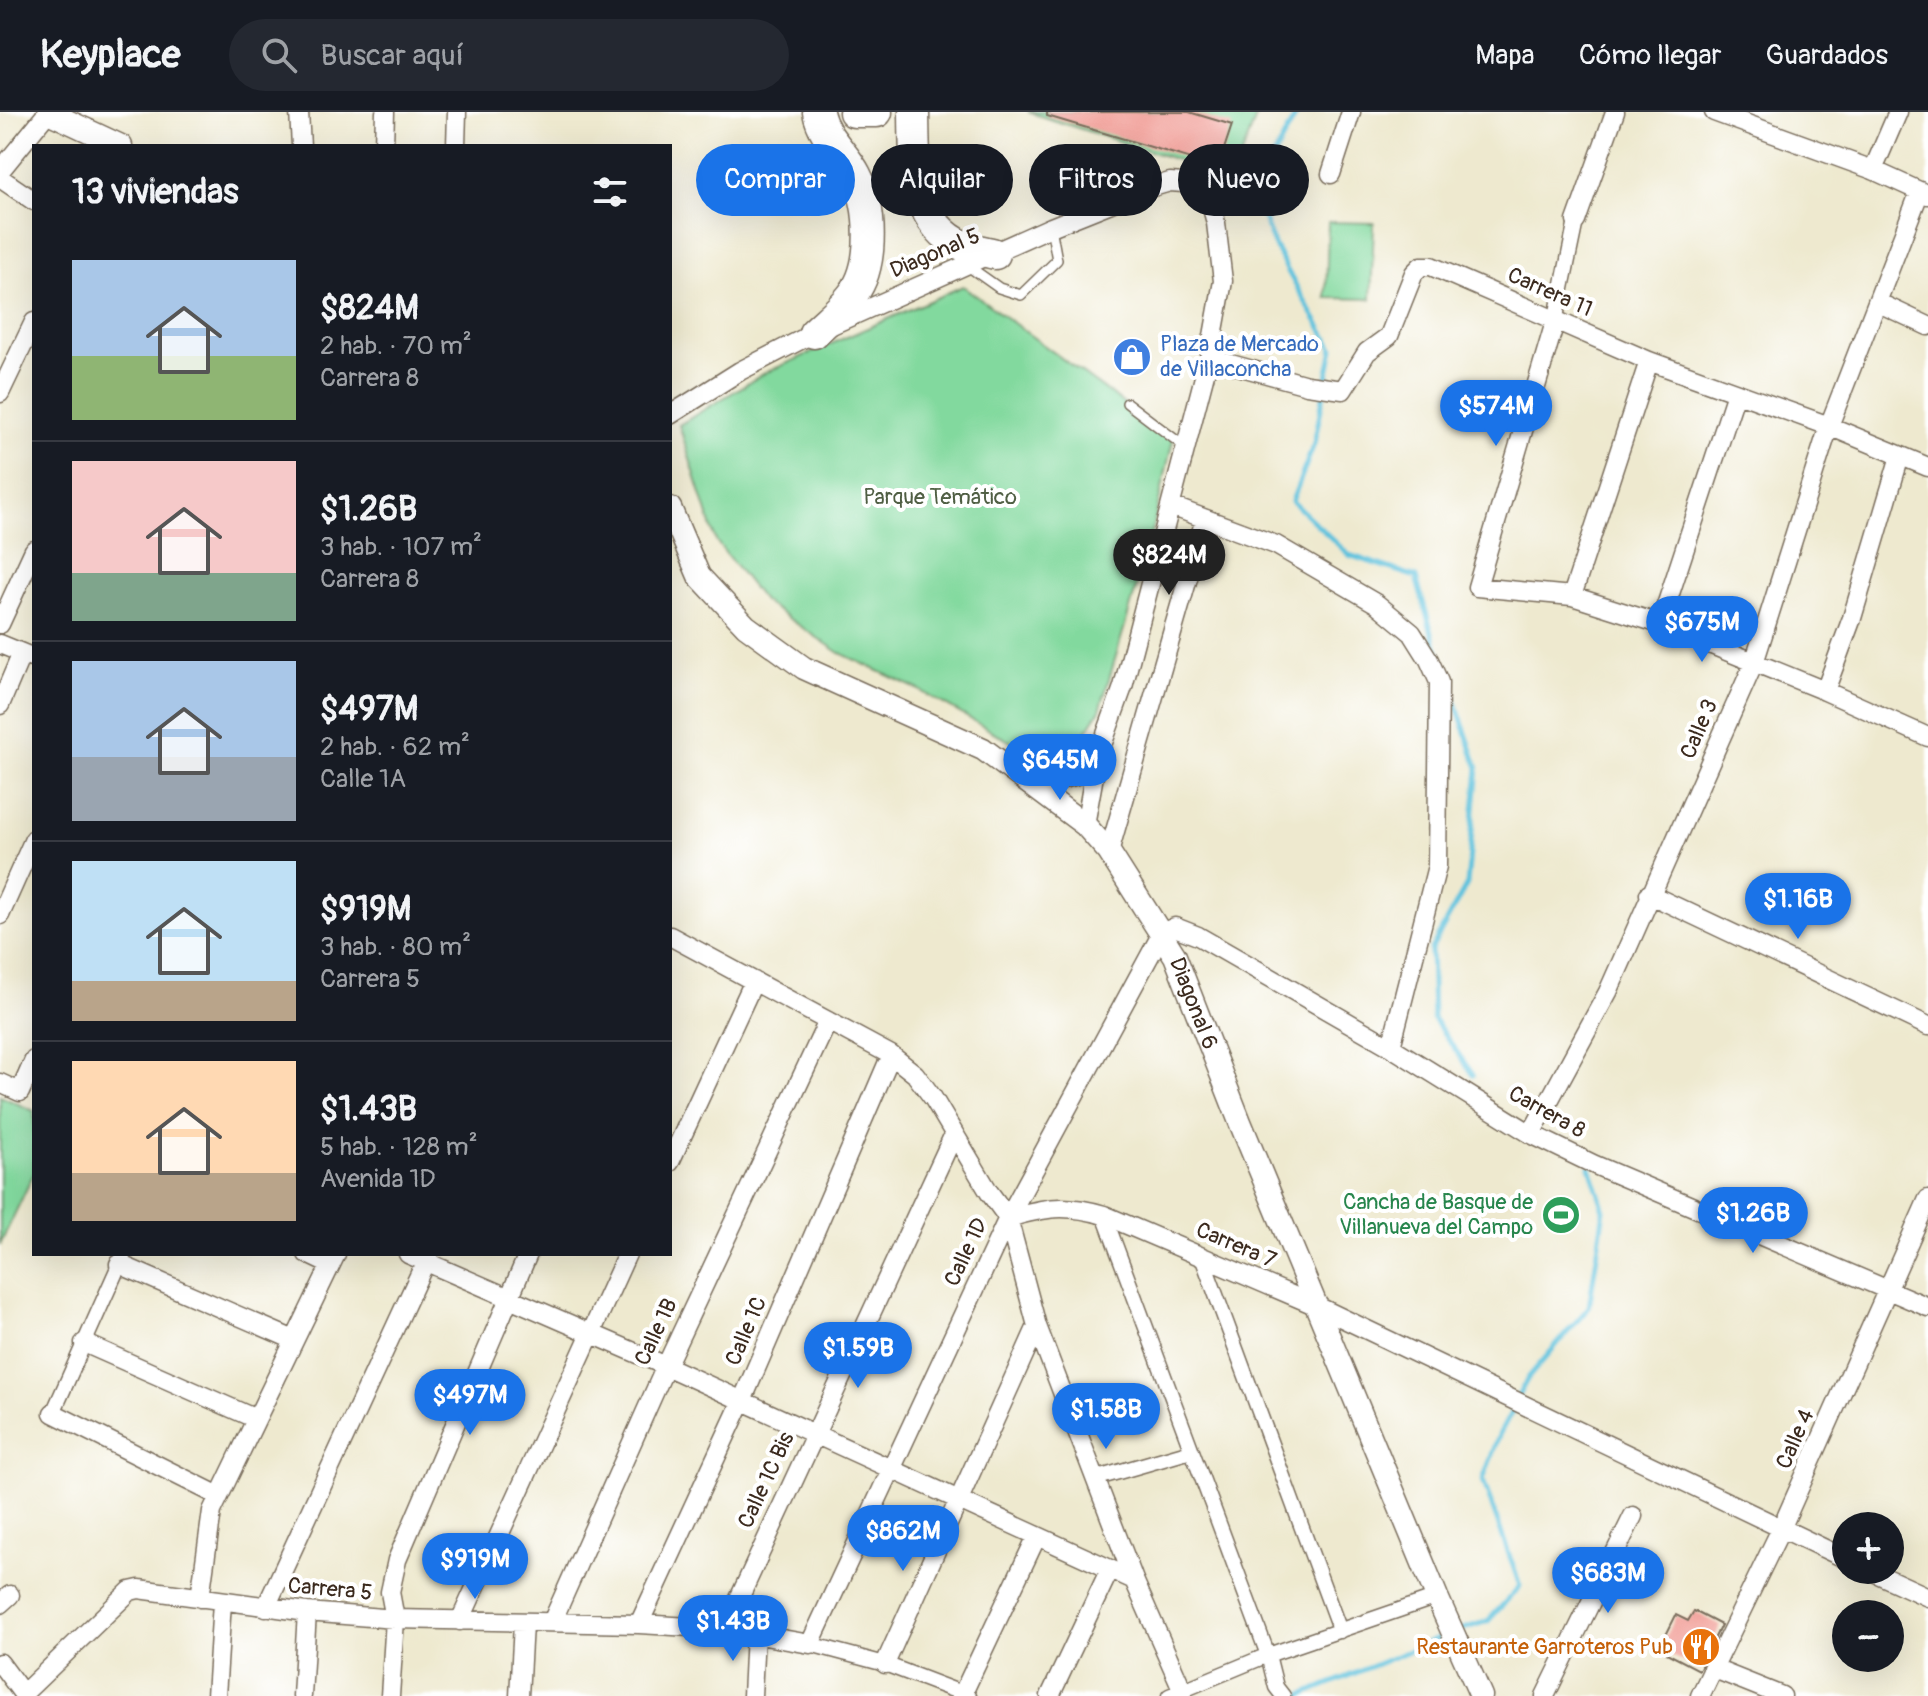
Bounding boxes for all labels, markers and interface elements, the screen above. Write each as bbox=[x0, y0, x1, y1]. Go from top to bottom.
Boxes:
search box bbox=[229, 19, 789, 91]
text: Keyplace bbox=[40, 31, 181, 79]
icon: search bbox=[257, 33, 301, 77]
text: Buscar aquí bbox=[321, 37, 464, 74]
text: Mapa bbox=[1475, 38, 1535, 73]
text: Cómo llegar bbox=[1579, 38, 1721, 73]
text: Guardados bbox=[1765, 38, 1888, 73]
chip: Comprar bbox=[696, 144, 855, 216]
chip: Alquilar bbox=[871, 144, 1013, 216]
chip: Filtros bbox=[1029, 144, 1162, 216]
chip: Nuevo bbox=[1178, 144, 1309, 216]
icon: filters bbox=[588, 170, 632, 214]
text: 13 viviendas bbox=[72, 171, 238, 214]
street label: Diagonal 5 bbox=[886, 222, 984, 284]
street label: Carrera 11 bbox=[1503, 261, 1597, 323]
text: $824M bbox=[320, 287, 419, 330]
icon: home bbox=[136, 292, 232, 388]
text: 2 hab. · 70 m² bbox=[320, 330, 472, 362]
place label: Plaza de Mercado de Villaconcha bbox=[1160, 330, 1319, 383]
shop icon: Plaza de Mercado de Villaconcha bbox=[1111, 336, 1153, 378]
text: Carrera 8 bbox=[320, 362, 419, 394]
pin: $574M bbox=[1440, 380, 1552, 448]
text: $574M bbox=[1458, 390, 1534, 422]
park label: Parque Temático bbox=[863, 483, 1017, 511]
text: $1.26B bbox=[320, 488, 417, 531]
icon: home bbox=[136, 493, 232, 589]
pin: $824M bbox=[1113, 529, 1225, 597]
text: 3 hab. · 107 m² bbox=[320, 531, 482, 563]
text: $824M bbox=[1131, 539, 1207, 571]
text: Carrera 8 bbox=[320, 563, 419, 595]
pin: $675M bbox=[1646, 596, 1758, 664]
text: $675M bbox=[1664, 606, 1740, 638]
text: $497M bbox=[320, 688, 418, 731]
icon: home bbox=[136, 693, 232, 789]
street label: Calle 3 bbox=[1674, 695, 1724, 763]
text: 2 hab. · 62 m² bbox=[320, 731, 470, 763]
pin: $645M bbox=[1004, 734, 1116, 802]
text: $645M bbox=[1021, 744, 1099, 776]
text: Calle 1A bbox=[320, 763, 406, 795]
pin: $1.16B bbox=[1733, 873, 1863, 941]
text: $1.16B bbox=[1763, 883, 1833, 915]
text: $919M bbox=[320, 888, 411, 931]
icon: home bbox=[136, 893, 232, 989]
text: 3 hab. · 80 m² bbox=[320, 931, 471, 963]
street label: Diagonal 6 bbox=[1163, 953, 1224, 1053]
text: Carrera 5 bbox=[320, 963, 420, 995]
street label: Carrera 8 bbox=[1504, 1079, 1590, 1145]
text: $1.43B bbox=[320, 1088, 417, 1131]
icon: home bbox=[136, 1093, 232, 1189]
text: 5 hab. · 128 m² bbox=[320, 1131, 478, 1163]
text: Avenida 1D bbox=[320, 1163, 436, 1195]
pin: $1.26B bbox=[1688, 1187, 1818, 1255]
place label: Cancha de Basque de Villanueva del Campo bbox=[1339, 1188, 1533, 1241]
sports icon: Cancha de Basque de Villanueva del Campo bbox=[1540, 1194, 1582, 1236]
text: $1.26B bbox=[1716, 1197, 1790, 1229]
street label: Calle 1D bbox=[938, 1213, 994, 1291]
street label: Carrera 7 bbox=[1192, 1216, 1281, 1275]
street label: Calle 1C bbox=[719, 1292, 773, 1370]
street label: Calle 1B bbox=[628, 1294, 684, 1370]
pin: $1.59B bbox=[793, 1322, 923, 1390]
text: $1.59B bbox=[822, 1332, 894, 1364]
pin: $497M bbox=[414, 1369, 526, 1437]
text: $497M bbox=[432, 1379, 508, 1411]
pin: $1.58B bbox=[1041, 1383, 1171, 1451]
text: $1.58B bbox=[1070, 1393, 1142, 1425]
street label: Calle 4 bbox=[1769, 1404, 1821, 1473]
street label: Calle 1C Bis bbox=[732, 1427, 801, 1533]
pin: $862M bbox=[847, 1505, 959, 1573]
map controls bbox=[1832, 1512, 1904, 1672]
button: + bbox=[1832, 1512, 1904, 1584]
text: $862M bbox=[865, 1515, 941, 1547]
pin: $919M bbox=[419, 1533, 531, 1601]
text: $919M bbox=[440, 1543, 510, 1575]
pin: $683M bbox=[1552, 1547, 1664, 1615]
text: $683M bbox=[1570, 1557, 1646, 1589]
street label: Carrera 5 bbox=[287, 1571, 373, 1607]
pin: $1.43B bbox=[668, 1595, 798, 1663]
button: − bbox=[1832, 1600, 1904, 1672]
text: $1.43B bbox=[696, 1605, 770, 1637]
restaurant icon: Restaurante Garroteros Pub bbox=[1680, 1626, 1722, 1668]
place label: Restaurante Garroteros Pub bbox=[1416, 1633, 1673, 1661]

